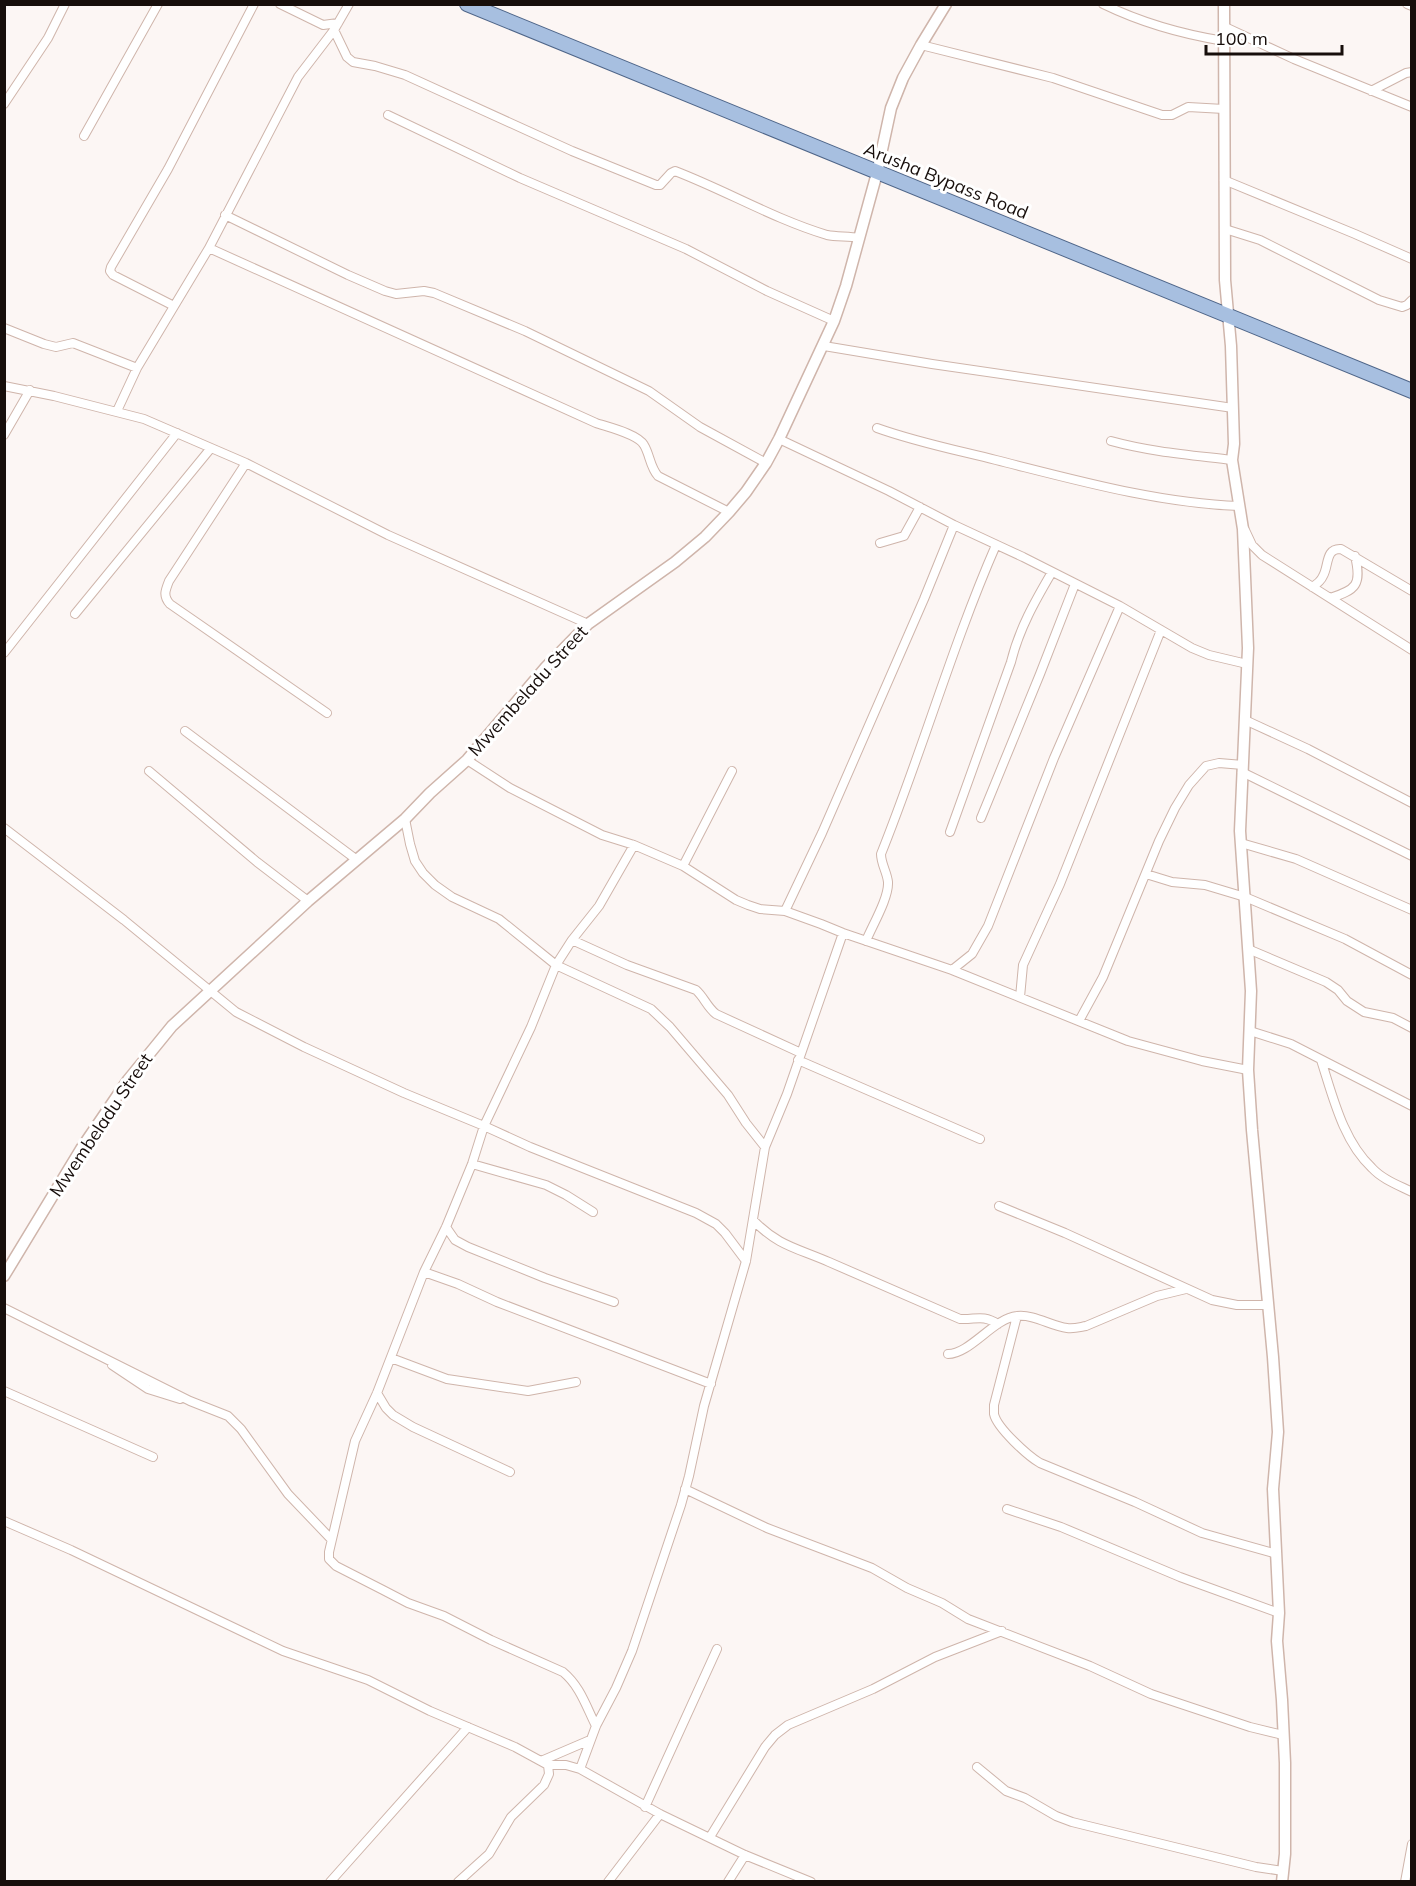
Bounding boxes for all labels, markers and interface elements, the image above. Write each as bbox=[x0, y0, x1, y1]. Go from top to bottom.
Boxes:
scale bar bbox=[1206, 18, 1342, 56]
text: 100 m bbox=[1215, 27, 1268, 50]
street label: Arusha Bypass Road bbox=[861, 137, 1032, 224]
street label: Mwembeladu Street bbox=[463, 621, 592, 761]
street label: Mwembeladu Street bbox=[44, 1049, 157, 1201]

